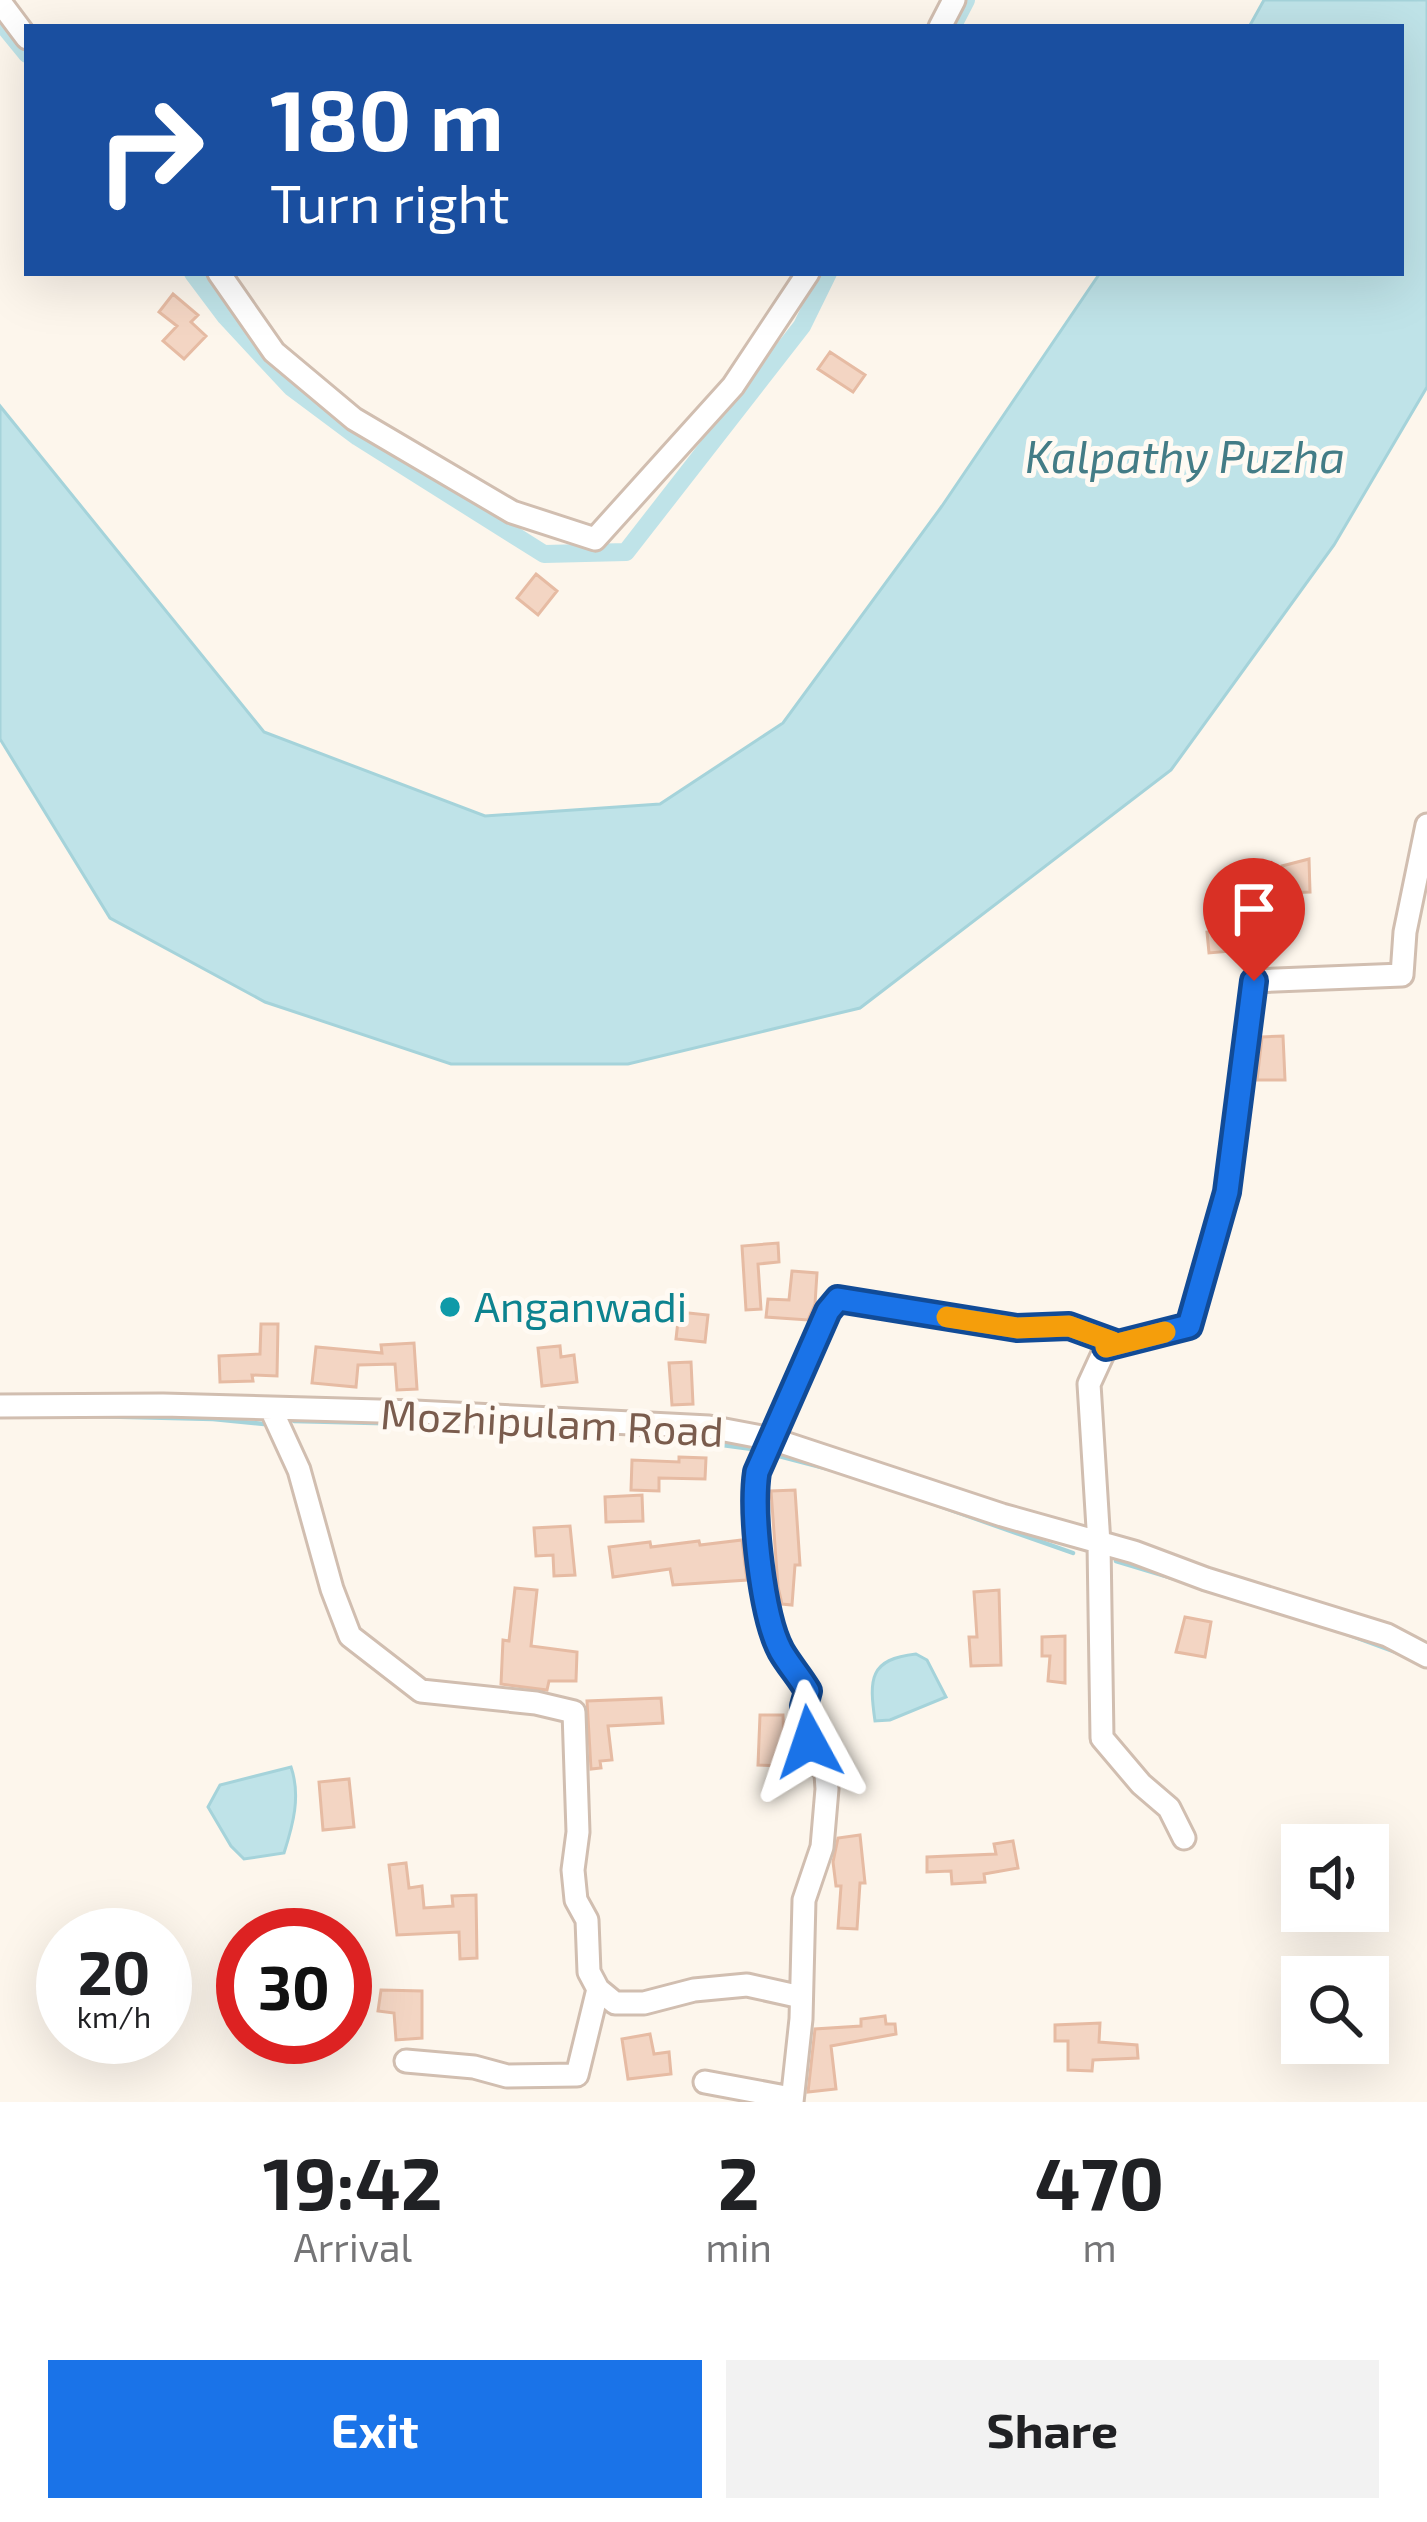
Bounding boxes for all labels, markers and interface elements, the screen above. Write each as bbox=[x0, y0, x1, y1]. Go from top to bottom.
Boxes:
text: 180 m bbox=[270, 67, 504, 168]
icon: right bbox=[72, 72, 228, 228]
text: Turn right bbox=[270, 169, 510, 234]
water label: Kalpathy Puzha bbox=[1025, 428, 1345, 483]
pin bbox=[1203, 858, 1305, 981]
icon: arrive bbox=[1221, 876, 1287, 942]
place label: Anganwadi bbox=[474, 1280, 687, 1330]
marker: Anganwadi bbox=[437, 1294, 463, 1320]
street label: Mozhipulam Road bbox=[379, 1387, 725, 1455]
position arrow bbox=[746, 1679, 872, 1805]
map controls bbox=[1281, 1824, 1389, 2064]
button: sound bbox=[1281, 1824, 1389, 1932]
speed limit sign: 30 bbox=[216, 1908, 372, 2064]
text: 20 bbox=[78, 1935, 150, 2007]
button: search bbox=[1281, 1956, 1389, 2064]
text: km/h bbox=[77, 1998, 151, 2034]
text: 19:42 bbox=[263, 2138, 443, 2224]
text: 2 bbox=[718, 2138, 760, 2224]
text: 470 bbox=[1035, 2138, 1164, 2224]
text: Arrival bbox=[293, 2223, 412, 2270]
text: min bbox=[705, 2223, 772, 2270]
text: m bbox=[1082, 2223, 1117, 2270]
button: Exit bbox=[48, 2360, 702, 2498]
button: Share bbox=[726, 2360, 1379, 2498]

